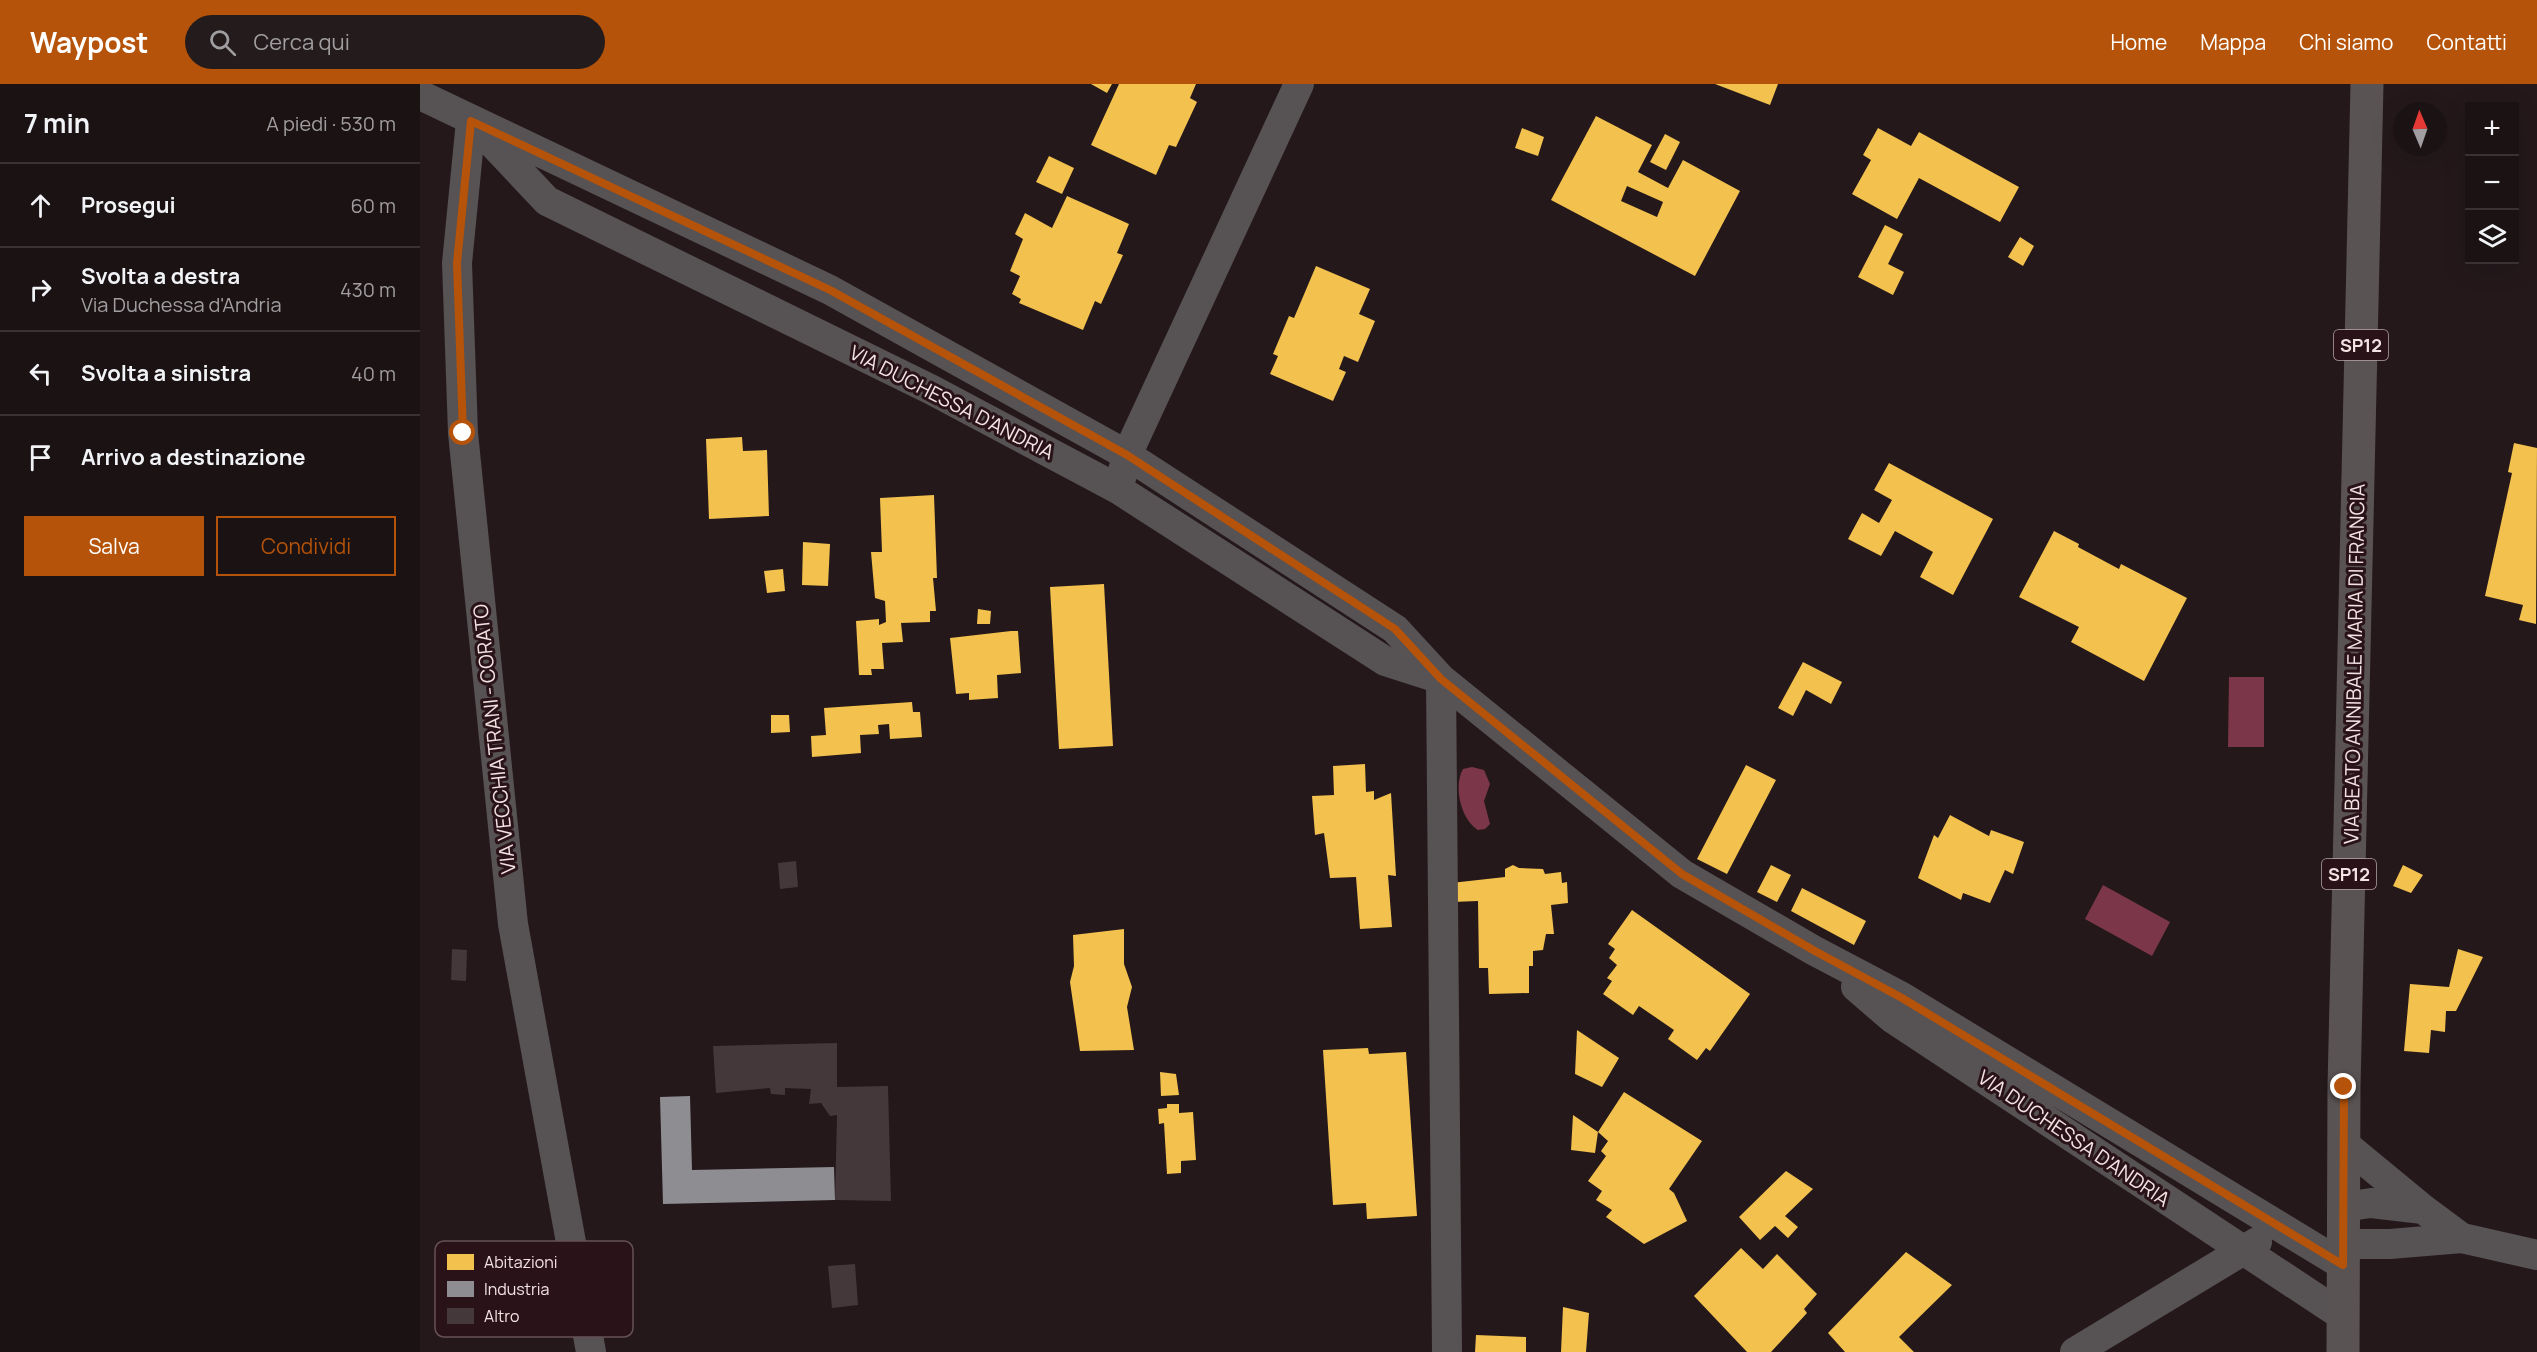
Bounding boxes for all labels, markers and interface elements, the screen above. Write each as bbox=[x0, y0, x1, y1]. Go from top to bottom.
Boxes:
search box bbox=[185, 15, 605, 69]
text: Waypost bbox=[30, 23, 149, 61]
icon: search bbox=[206, 26, 239, 59]
text: Cerca qui bbox=[254, 27, 350, 57]
text: Home bbox=[2110, 28, 2167, 56]
text: Mappa bbox=[2200, 28, 2266, 56]
text: Chi siamo bbox=[2299, 28, 2394, 56]
text: Contatti bbox=[2427, 28, 2507, 56]
north arrow bbox=[2393, 102, 2447, 156]
map controls bbox=[2465, 102, 2519, 264]
button: + bbox=[2465, 102, 2519, 156]
text: 7 min bbox=[24, 105, 90, 141]
text: A piedi · 530 m bbox=[266, 110, 396, 137]
button: − bbox=[2465, 156, 2519, 210]
icon: ahead bbox=[24, 189, 57, 222]
text: Prosegui bbox=[81, 190, 176, 220]
text: 60 m bbox=[350, 192, 396, 219]
button: layers bbox=[2465, 210, 2519, 264]
text: Svolta a destra bbox=[81, 261, 240, 291]
icon: right bbox=[24, 273, 57, 306]
text: 430 m bbox=[340, 276, 396, 303]
text: Via Duchessa d'Andria bbox=[81, 291, 282, 318]
road number: SP12 bbox=[2334, 330, 2388, 360]
street label: VIA DUCHESSA D'ANDRIA bbox=[845, 339, 1059, 466]
icon: left bbox=[24, 357, 57, 390]
text: Svolta a sinistra bbox=[81, 358, 251, 388]
text: 40 m bbox=[351, 360, 396, 387]
route start bbox=[449, 419, 475, 445]
icon: arrive bbox=[24, 441, 57, 474]
text: Arrivo a destinazione bbox=[81, 442, 305, 472]
street label: VIA BEATO ANNIBALE MARIA DI FRANCIA bbox=[2337, 483, 2371, 844]
button: Salva bbox=[24, 516, 204, 576]
button: Condividi bbox=[216, 516, 396, 576]
street label: VIA VECCHIA TRANI - CORATO bbox=[466, 603, 522, 875]
road number: SP12 bbox=[2322, 859, 2376, 889]
street label: VIA DUCHESSA D'ANDRIA bbox=[1973, 1064, 2176, 1213]
route end bbox=[2330, 1073, 2356, 1099]
legend bbox=[435, 1241, 633, 1337]
text: Abitazioni bbox=[484, 1251, 558, 1273]
text: Industria bbox=[484, 1278, 549, 1300]
text: Altro bbox=[484, 1305, 519, 1327]

